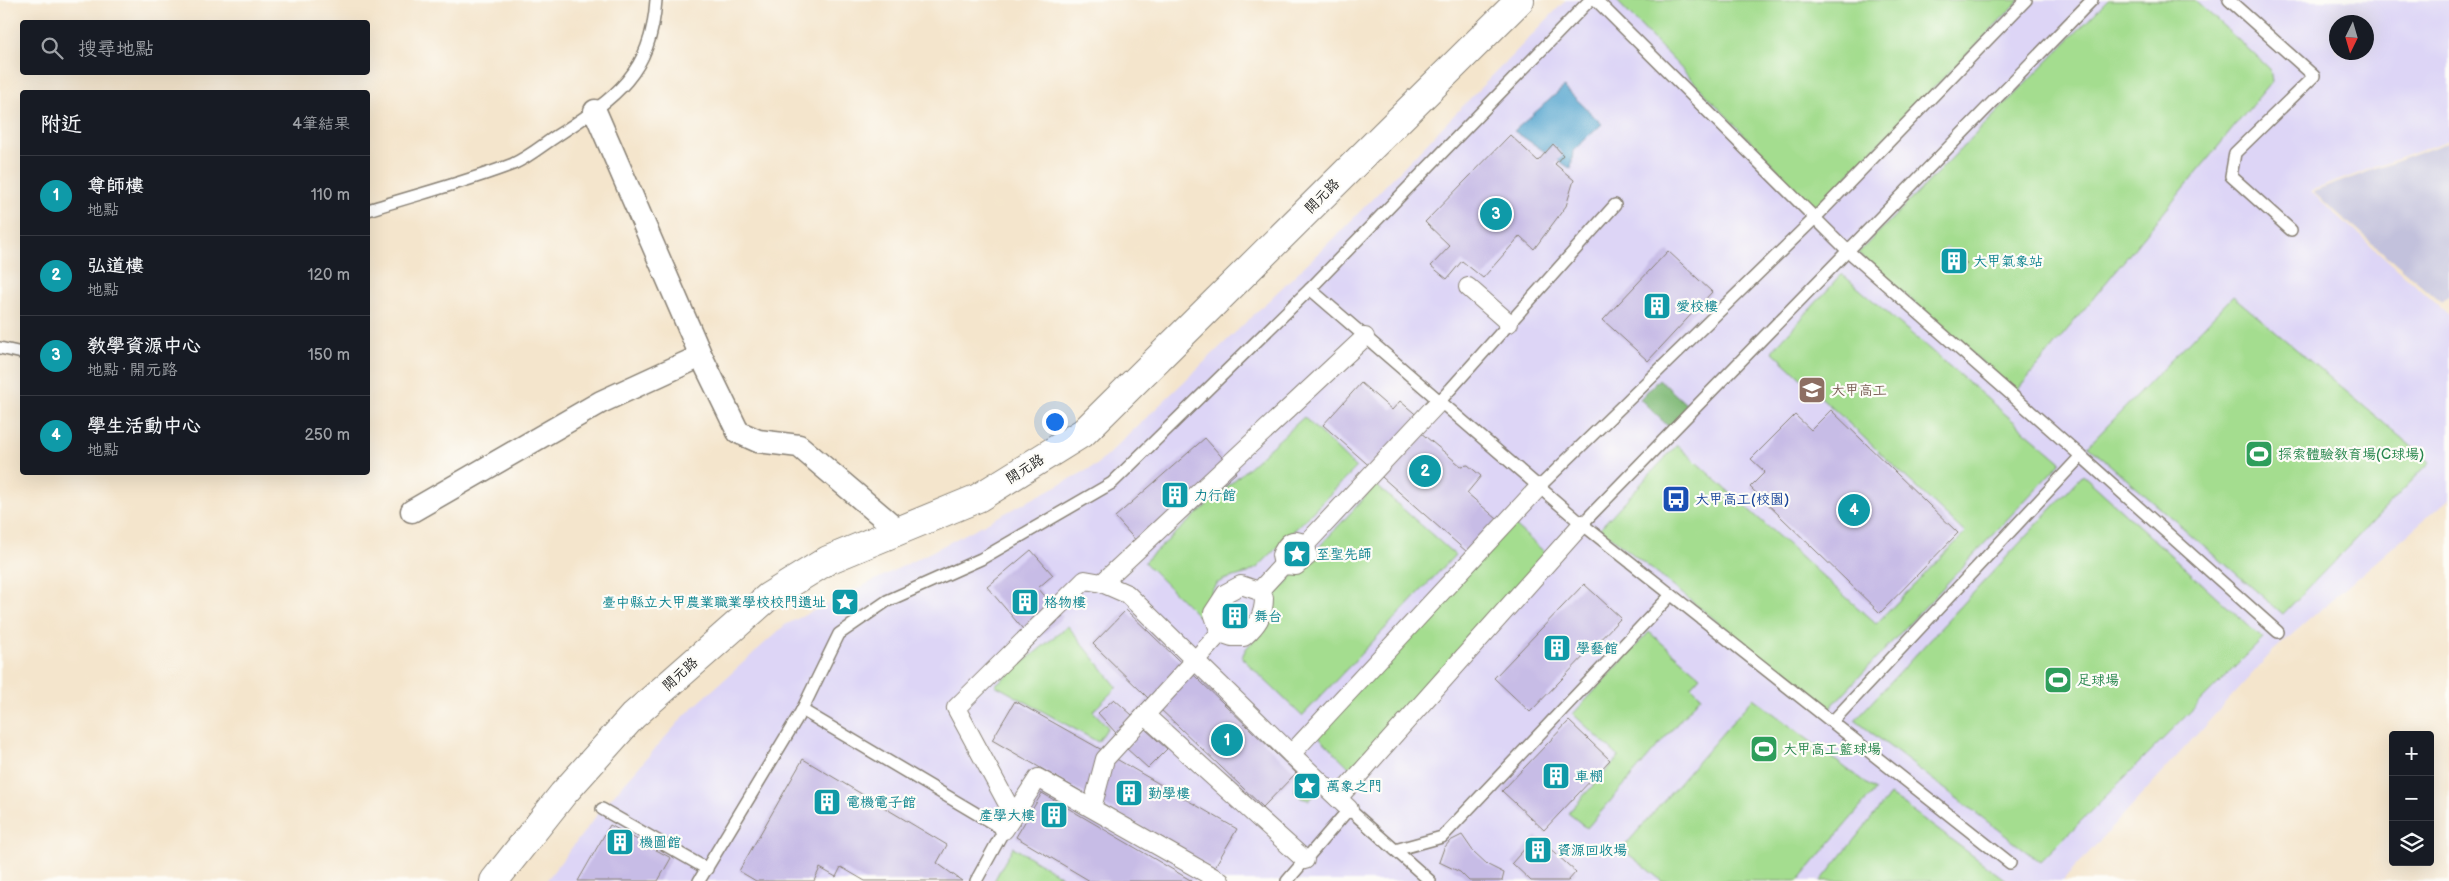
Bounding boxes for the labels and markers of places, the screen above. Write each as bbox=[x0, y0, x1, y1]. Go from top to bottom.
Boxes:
pin: 3 bbox=[1480, 195, 1512, 233]
building icon: 大甲氣象站 bbox=[1939, 246, 1969, 276]
place label: 大甲氣象站 bbox=[1973, 253, 2043, 270]
building icon: 愛校樓 bbox=[1642, 291, 1672, 321]
place label: 愛校樓 bbox=[1676, 298, 1718, 315]
school or university icon: 大甲高工 bbox=[1797, 375, 1827, 405]
place label: 大甲高工 bbox=[1831, 382, 1887, 399]
sports icon: 探索體驗教育場(C球場) bbox=[2244, 439, 2274, 469]
place label: 探索體驗教育場(C球場) bbox=[2278, 446, 2424, 463]
pin: 2 bbox=[1409, 452, 1441, 490]
building icon: 力行館 bbox=[1160, 480, 1190, 510]
bus stop icon: 大甲高工(校園) bbox=[1661, 484, 1691, 514]
place label: 力行館 bbox=[1194, 487, 1236, 504]
place label: 大甲高工(校園) bbox=[1695, 491, 1789, 508]
pin: 4 bbox=[1838, 491, 1870, 529]
place icon: 至聖先師 bbox=[1282, 539, 1312, 569]
place label: 至聖先師 bbox=[1316, 546, 1372, 563]
place icon: 臺中縣立大甲農業職業學校校門遺址 bbox=[830, 587, 860, 617]
building icon: 格物樓 bbox=[1010, 587, 1040, 617]
place label: 臺中縣立大甲農業職業學校校門遺址 bbox=[602, 594, 826, 611]
place label: 格物樓 bbox=[1044, 594, 1086, 611]
building icon: 舞台 bbox=[1220, 601, 1250, 631]
place label: 舞台 bbox=[1254, 608, 1282, 625]
building icon: 學藝館 bbox=[1542, 633, 1572, 663]
place label: 學藝館 bbox=[1576, 640, 1618, 657]
sports icon: 足球場 bbox=[2043, 665, 2073, 695]
place label: 足球場 bbox=[2077, 672, 2119, 689]
pin: 1 bbox=[1211, 721, 1243, 759]
sports icon: 大甲高工籃球場 bbox=[1749, 734, 1779, 764]
place label: 大甲高工籃球場 bbox=[1783, 741, 1881, 758]
building icon: 車棚 bbox=[1541, 761, 1571, 791]
place label: 車棚 bbox=[1575, 768, 1603, 785]
place icon: 萬象之門 bbox=[1292, 771, 1322, 801]
building icon: 勤學樓 bbox=[1114, 778, 1144, 808]
place label: 萬象之門 bbox=[1326, 778, 1382, 795]
place label: 勤學樓 bbox=[1148, 785, 1190, 802]
building icon: 電機電子館 bbox=[812, 787, 842, 817]
place label: 電機電子館 bbox=[846, 794, 916, 811]
building icon: 產學大樓 bbox=[1039, 800, 1069, 830]
place label: 產學大樓 bbox=[979, 807, 1035, 824]
building icon: 機圖館 bbox=[605, 827, 635, 857]
place label: 機圖館 bbox=[639, 834, 681, 851]
building icon: 資源回收場 bbox=[1523, 835, 1553, 865]
place label: 資源回收場 bbox=[1557, 842, 1627, 859]

